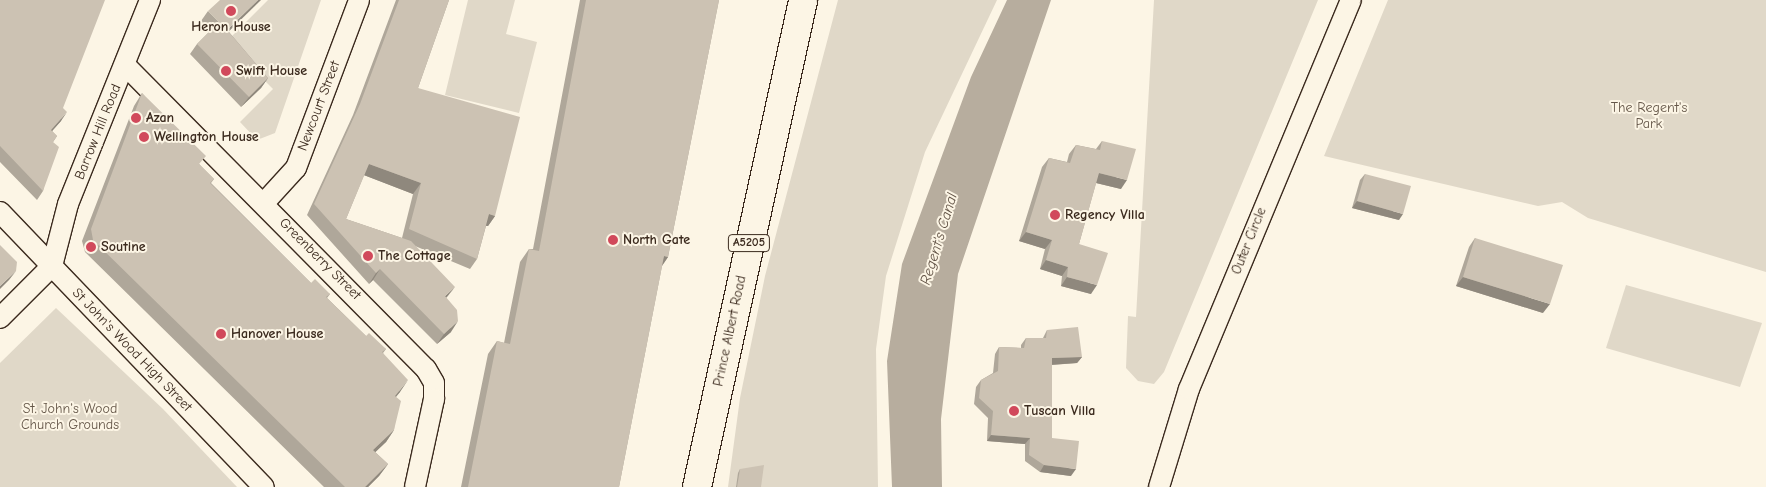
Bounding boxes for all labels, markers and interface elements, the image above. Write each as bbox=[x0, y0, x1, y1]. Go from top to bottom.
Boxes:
marker: Heron House bbox=[225, 5, 237, 17]
place label: Heron House bbox=[191, 19, 271, 35]
street label: Newcourt Street bbox=[294, 59, 344, 153]
place label: Swift House bbox=[236, 63, 307, 79]
marker: Swift House bbox=[220, 65, 232, 77]
street label: Barrow Hill Road bbox=[71, 82, 125, 182]
park label: The Regent's Park bbox=[1611, 100, 1687, 132]
place label: Azan bbox=[146, 110, 174, 126]
marker: Azan bbox=[130, 112, 142, 124]
place label: Wellington House bbox=[154, 129, 259, 145]
marker: Wellington House bbox=[138, 131, 150, 143]
water label: Regent's Canal bbox=[917, 191, 961, 287]
street label: Outer Circle bbox=[1228, 205, 1270, 277]
place label: Regency Villa bbox=[1065, 207, 1145, 223]
marker: Regency Villa bbox=[1049, 209, 1061, 221]
street label: Greenberry Street bbox=[276, 215, 364, 303]
place label: North Gate bbox=[623, 232, 690, 248]
marker: North Gate bbox=[607, 234, 619, 246]
road number: A5205 bbox=[728, 234, 770, 252]
place label: Soutine bbox=[101, 239, 146, 255]
marker: Soutine bbox=[85, 241, 97, 253]
place label: The Cottage bbox=[378, 248, 451, 264]
marker: The Cottage bbox=[362, 250, 374, 262]
street label: Prince Albert Road bbox=[710, 274, 750, 388]
street label: St John's Wood High Street bbox=[69, 285, 195, 415]
place label: Hanover House bbox=[231, 326, 323, 342]
marker: Hanover House bbox=[215, 328, 227, 340]
park label: St. John's Wood Church Grounds bbox=[21, 401, 119, 434]
place label: Tuscan Villa bbox=[1024, 403, 1095, 419]
marker: Tuscan Villa bbox=[1008, 405, 1020, 417]

